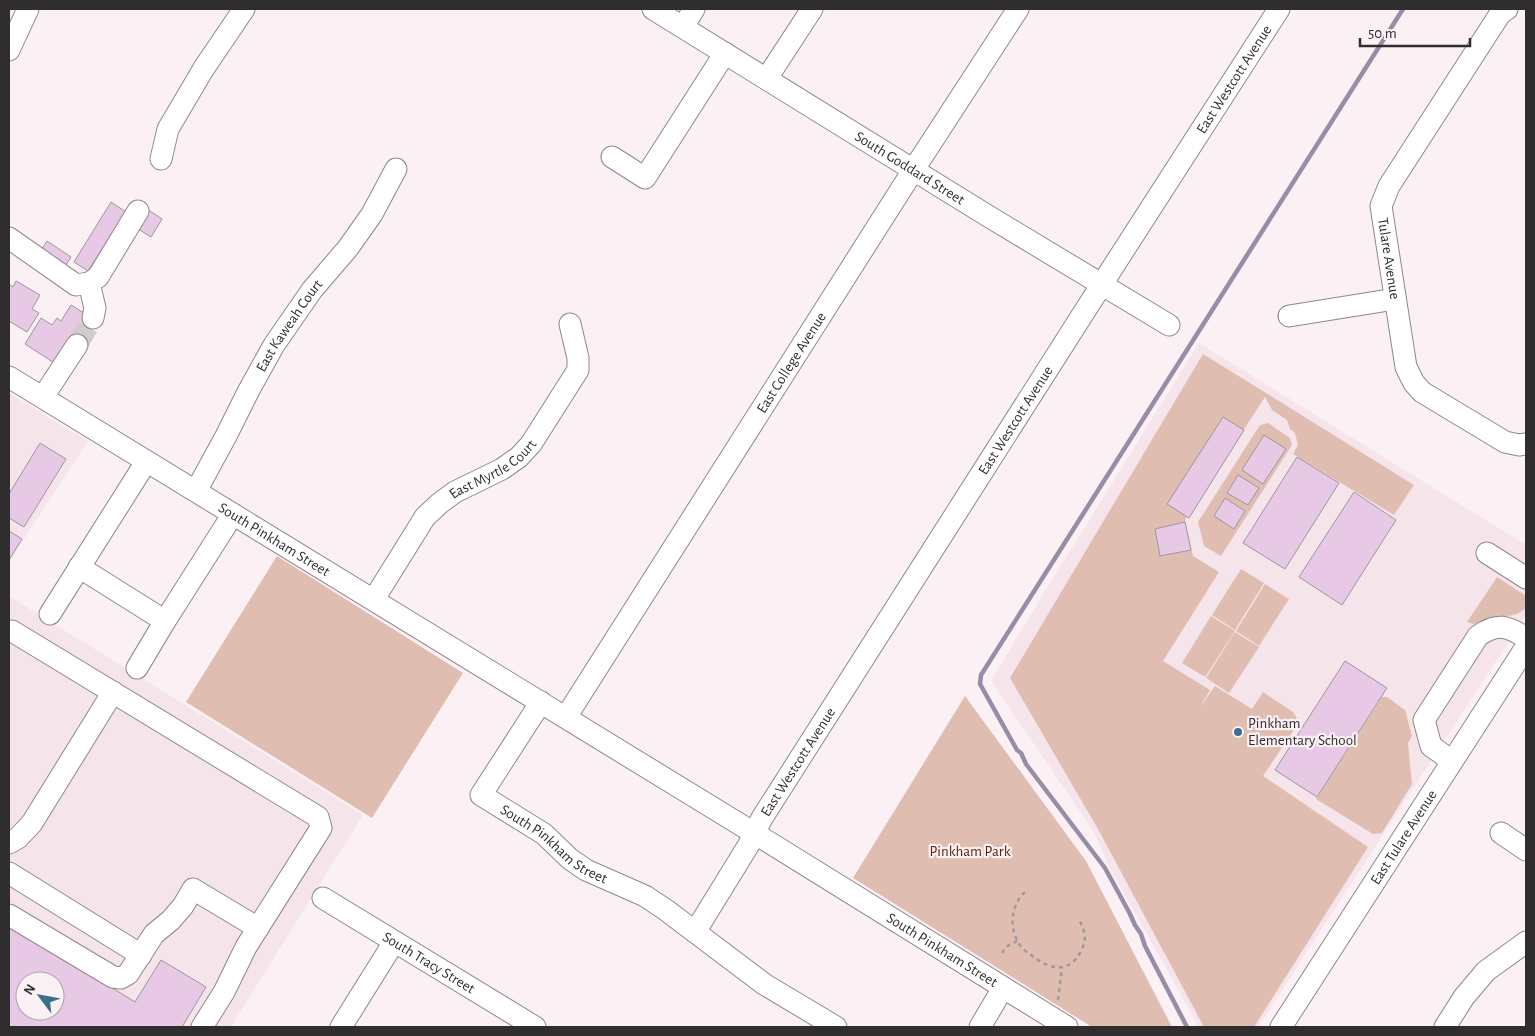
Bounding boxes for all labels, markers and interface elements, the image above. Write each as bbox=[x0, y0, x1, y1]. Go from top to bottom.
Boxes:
scale bar bbox=[1360, 15, 1470, 47]
street label: East Westcott Avenue bbox=[1194, 22, 1274, 136]
text: 50 m bbox=[1368, 26, 1397, 41]
street label: South Goddard Street bbox=[852, 128, 968, 207]
street label: Tulare Avenue bbox=[1375, 217, 1403, 300]
street label: East Kaweah Court bbox=[253, 276, 325, 374]
street label: East College Avenue bbox=[754, 309, 829, 416]
street label: East Westcott Avenue bbox=[975, 363, 1055, 477]
street label: East Myrtle Court bbox=[446, 437, 539, 501]
street label: South Pinkham Street bbox=[216, 500, 333, 579]
street label: East Westcott Avenue bbox=[758, 705, 838, 819]
place label: Pinkham Elementary School bbox=[1248, 716, 1357, 748]
marker: Pinkham Elementary School bbox=[1232, 726, 1244, 738]
street label: East Tulare Avenue bbox=[1368, 787, 1439, 887]
street label: South Pinkham Street bbox=[498, 802, 610, 886]
park label: Pinkham Park bbox=[930, 844, 1011, 859]
street label: South Pinkham Street bbox=[884, 910, 1001, 990]
street label: South Tracy Street bbox=[380, 929, 478, 996]
north arrow bbox=[15, 971, 65, 1021]
text: N bbox=[21, 982, 38, 997]

